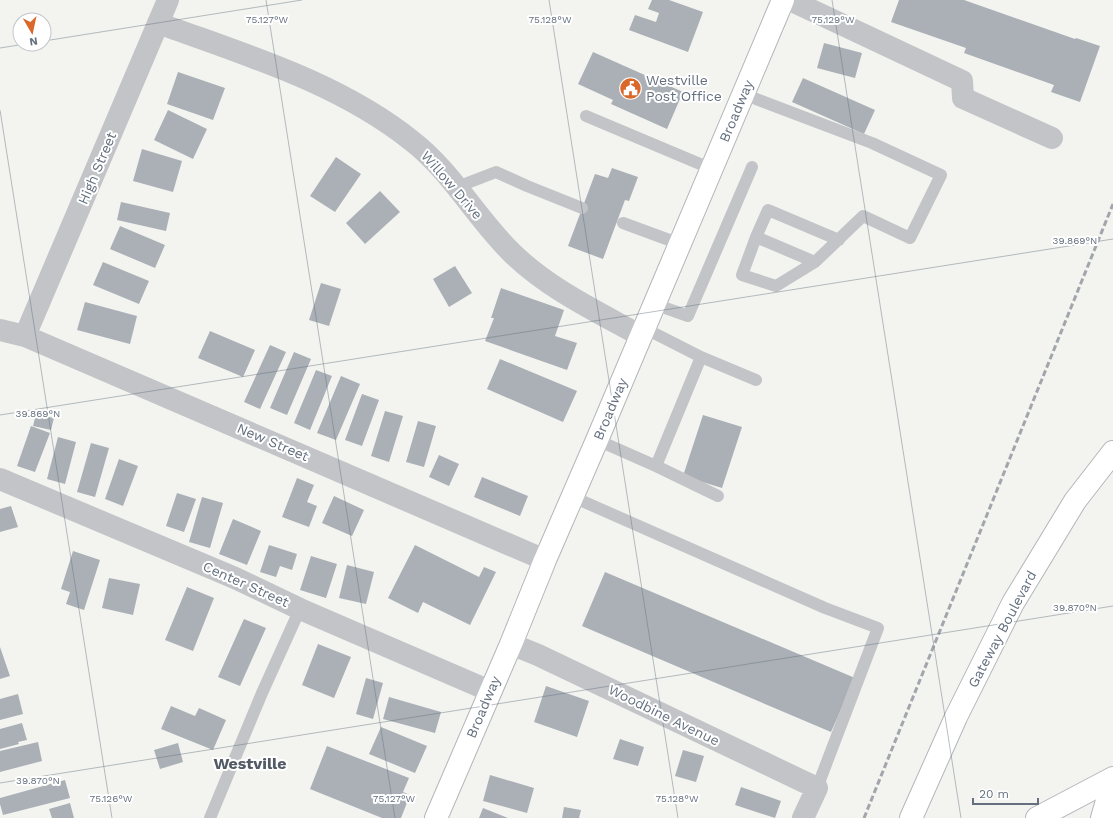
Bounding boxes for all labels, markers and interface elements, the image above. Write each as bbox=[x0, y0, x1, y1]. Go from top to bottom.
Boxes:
north arrow bbox=[12, 12, 52, 52]
text: 75.127°W bbox=[246, 14, 289, 25]
text: 75.128°W bbox=[528, 14, 572, 25]
text: 75.129°W bbox=[811, 14, 855, 25]
text: N bbox=[28, 34, 39, 48]
place label: Westville Post Office bbox=[646, 72, 722, 104]
public building icon: Westville Post Office bbox=[618, 75, 644, 101]
street label: Broadway bbox=[716, 77, 757, 145]
street label: High Street bbox=[75, 129, 119, 207]
street label: Willow Drive bbox=[418, 148, 486, 222]
text: 39.869°N bbox=[1053, 235, 1097, 246]
street label: Broadway bbox=[590, 375, 631, 443]
text: 39.869°N bbox=[16, 408, 60, 419]
street label: New Street bbox=[235, 420, 311, 464]
street label: Center Street bbox=[200, 558, 292, 610]
street label: Gateway Boulevard bbox=[964, 568, 1040, 690]
text: 39.870°N bbox=[1053, 602, 1097, 613]
street label: Broadway bbox=[463, 673, 504, 741]
street label: Woodbine Avenue bbox=[606, 681, 722, 749]
district label: Westville bbox=[213, 754, 287, 773]
text: 39.870°N bbox=[16, 775, 60, 786]
scale bar bbox=[973, 780, 1038, 806]
text: 20 m bbox=[979, 787, 1009, 801]
text: 75.126°W bbox=[90, 793, 133, 804]
text: 75.127°W bbox=[373, 793, 416, 804]
text: 75.128°W bbox=[655, 793, 699, 804]

